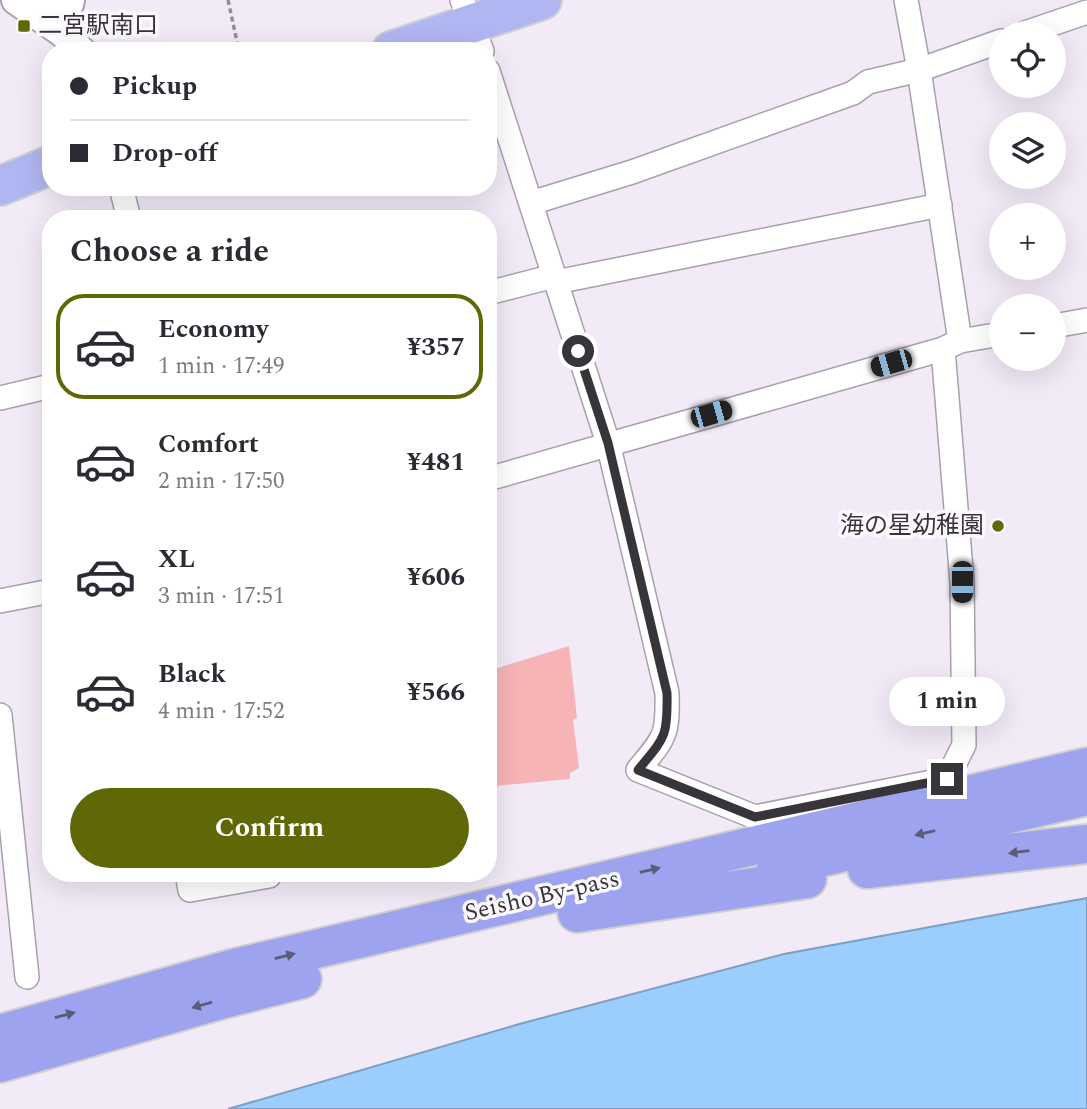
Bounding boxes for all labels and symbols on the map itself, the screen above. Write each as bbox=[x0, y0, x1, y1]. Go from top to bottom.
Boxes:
place label: 二宮駅南口 bbox=[38, 8, 158, 44]
marker: 二宮駅南口 bbox=[16, 18, 32, 34]
route start bbox=[562, 335, 594, 367]
car bbox=[868, 347, 915, 379]
car bbox=[688, 398, 735, 430]
place label: 海の星幼稚園 bbox=[840, 508, 984, 544]
marker: 海の星幼稚園 bbox=[990, 518, 1006, 534]
car bbox=[952, 561, 973, 603]
callout: 1 min bbox=[889, 678, 1005, 726]
route end bbox=[931, 763, 963, 795]
one-way arrow bbox=[914, 828, 936, 839]
one-way arrow bbox=[1008, 846, 1030, 857]
street label: Seisho By-pass bbox=[461, 861, 623, 931]
one-way arrow bbox=[639, 864, 661, 875]
one-way arrow bbox=[274, 950, 296, 961]
one-way arrow bbox=[191, 1000, 212, 1010]
one-way arrow bbox=[55, 1009, 76, 1019]

